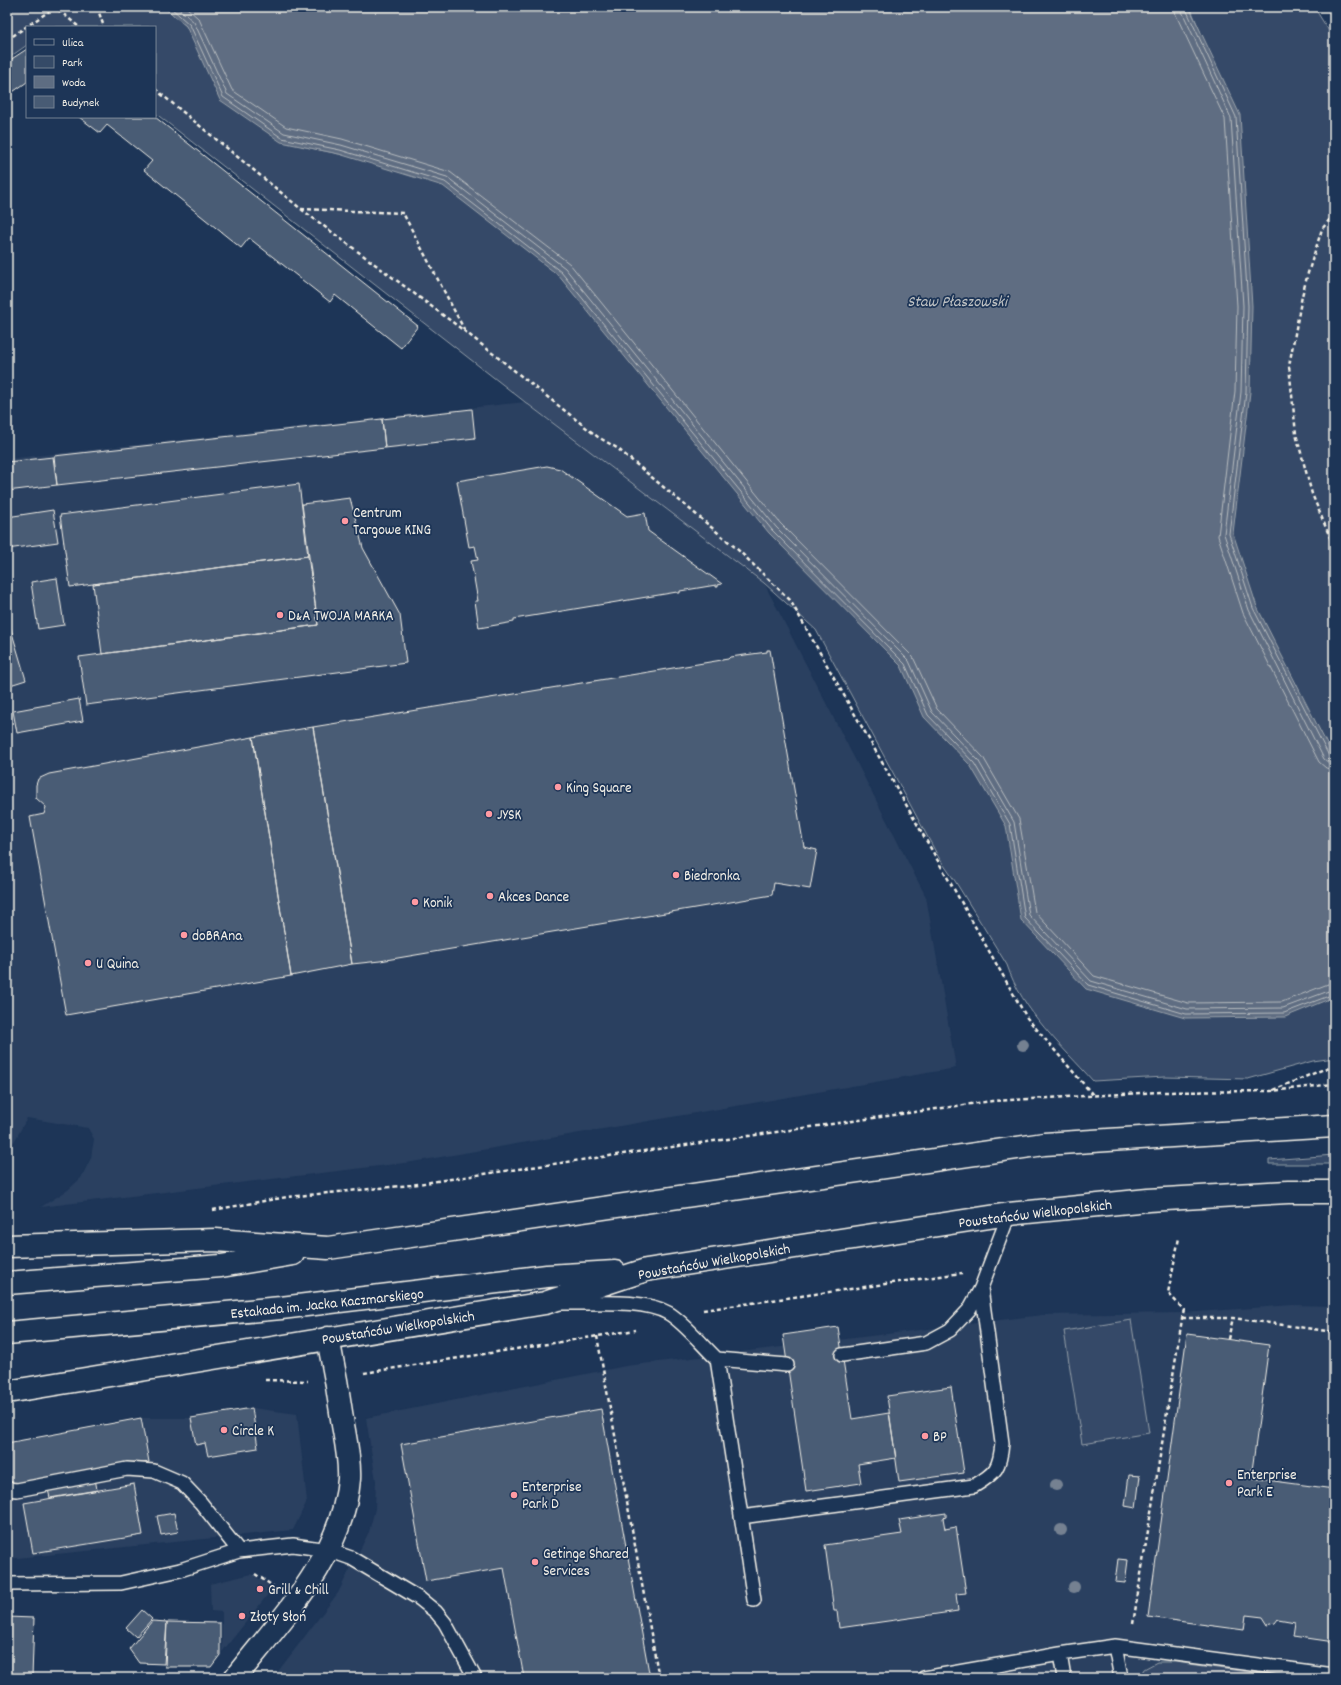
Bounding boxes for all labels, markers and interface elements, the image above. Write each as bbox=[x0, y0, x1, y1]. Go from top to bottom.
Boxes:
legend bbox=[26, 26, 156, 118]
text: Ulica bbox=[62, 35, 84, 52]
text: Park bbox=[62, 55, 83, 72]
text: Woda bbox=[62, 75, 86, 92]
text: Budynek bbox=[62, 95, 99, 112]
water label: Staw Płaszowski bbox=[907, 291, 1010, 314]
place label: Centrum Targowe KING bbox=[353, 503, 431, 542]
marker: Centrum Targowe KING bbox=[340, 516, 350, 526]
place label: D&A TWOJA MARKA bbox=[288, 606, 394, 628]
marker: D&A TWOJA MARKA bbox=[275, 610, 285, 620]
place label: King Square bbox=[566, 778, 632, 800]
marker: King Square bbox=[553, 782, 563, 792]
place label: JYSK bbox=[497, 805, 522, 827]
marker: JYSK bbox=[484, 809, 494, 819]
place label: Biedronka bbox=[684, 866, 741, 888]
marker: Biedronka bbox=[671, 870, 681, 880]
place label: Akces Dance bbox=[498, 887, 569, 909]
marker: Akces Dance bbox=[485, 891, 495, 901]
place label: Konik bbox=[423, 893, 452, 915]
marker: Konik bbox=[410, 897, 420, 907]
place label: doBRAna bbox=[192, 926, 243, 948]
marker: doBRAna bbox=[179, 930, 189, 940]
place label: U Quina bbox=[96, 954, 140, 976]
marker: U Quina bbox=[83, 958, 93, 968]
street label: Powstańców Wielkopolskich bbox=[957, 1195, 1113, 1235]
street label: Powstańców Wielkopolskich bbox=[636, 1239, 792, 1287]
street label: Estakada im. Jacka Kaczmarskiego bbox=[230, 1284, 425, 1326]
street label: Powstańców Wielkopolskich bbox=[320, 1306, 476, 1352]
place label: Circle K bbox=[232, 1421, 274, 1443]
marker: Circle K bbox=[219, 1425, 229, 1435]
place label: BP bbox=[933, 1427, 947, 1449]
marker: BP bbox=[920, 1431, 930, 1441]
place label: Enterprise Park E bbox=[1237, 1465, 1297, 1504]
place label: Enterprise Park D bbox=[522, 1477, 582, 1516]
marker: Enterprise Park E bbox=[1224, 1478, 1234, 1488]
marker: Enterprise Park D bbox=[509, 1490, 519, 1500]
place label: Getinge Shared Services bbox=[543, 1544, 629, 1583]
marker: Getinge Shared Services bbox=[530, 1557, 540, 1567]
place label: Grill & Chill bbox=[268, 1580, 329, 1602]
marker: Grill & Chill bbox=[255, 1584, 265, 1594]
place label: Złoty Słoń bbox=[250, 1607, 306, 1629]
marker: Złoty Słoń bbox=[237, 1611, 247, 1621]

